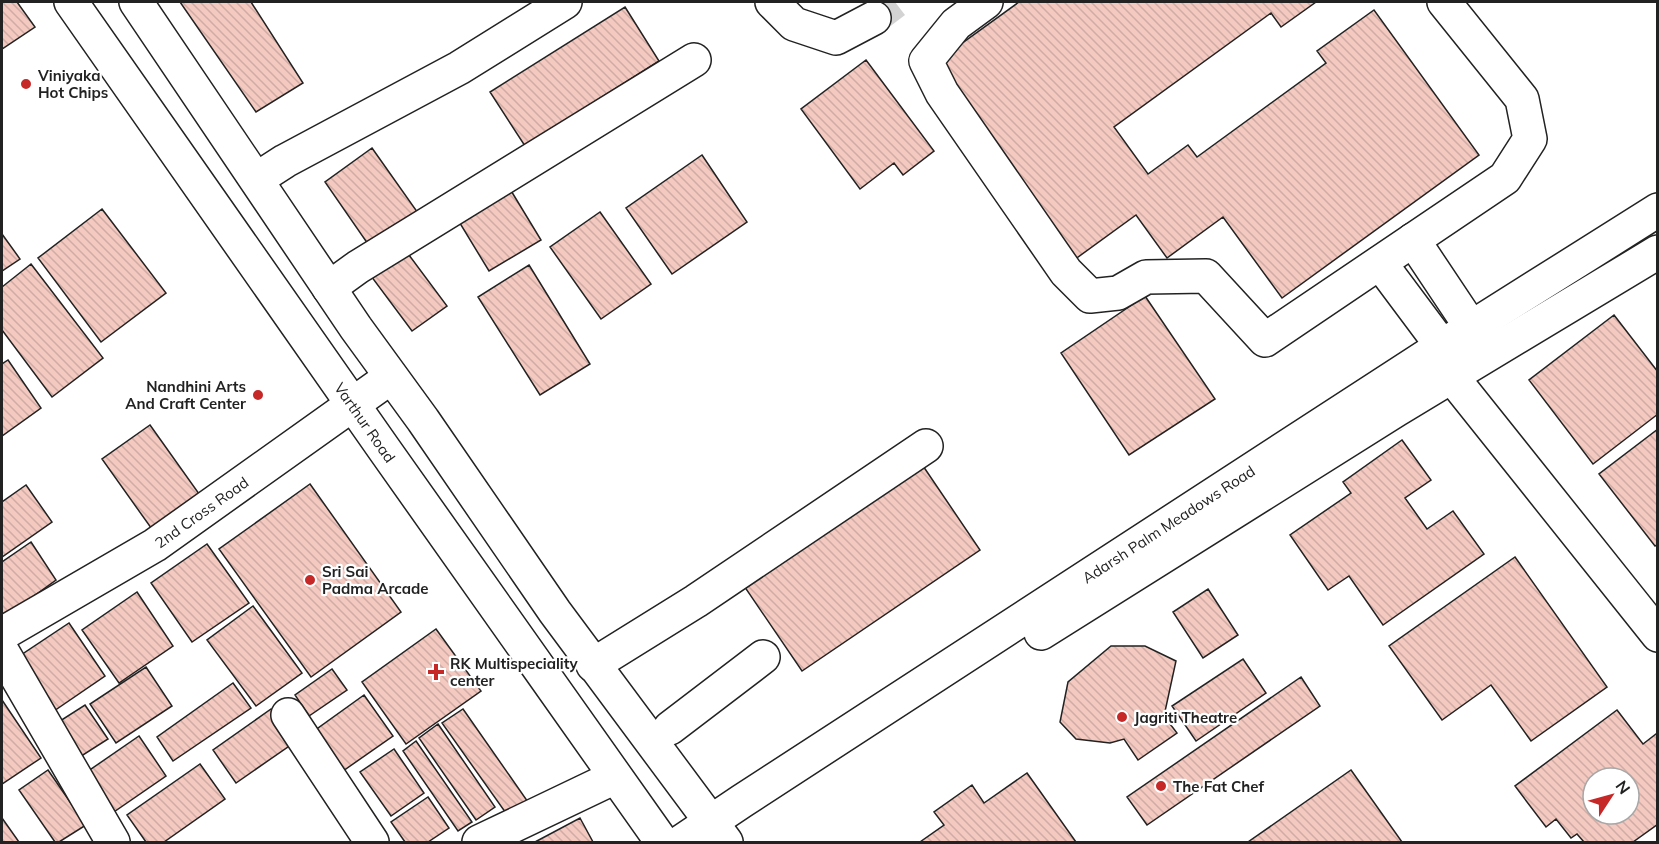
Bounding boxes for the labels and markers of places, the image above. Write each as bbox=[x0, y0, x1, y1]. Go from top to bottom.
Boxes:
place label: Viniyaka Hot Chips bbox=[37, 66, 108, 102]
marker: Viniyaka Hot Chips bbox=[19, 77, 33, 91]
place label: Nandhini Arts And Craft Center bbox=[125, 377, 246, 413]
marker: Nandhini Arts And Craft Center bbox=[251, 388, 265, 402]
place label: Sri Sai Padma Arcade bbox=[322, 562, 429, 598]
marker: Sri Sai Padma Arcade bbox=[303, 573, 317, 587]
place label: RK Multispeciality center bbox=[450, 654, 579, 690]
marker: RK Multispeciality center bbox=[427, 663, 445, 681]
place label: Jagriti Theatre bbox=[1134, 708, 1237, 727]
marker: Jagriti Theatre bbox=[1115, 710, 1129, 724]
place label: The Fat Chef bbox=[1173, 777, 1265, 796]
marker: The Fat Chef bbox=[1154, 779, 1168, 793]

